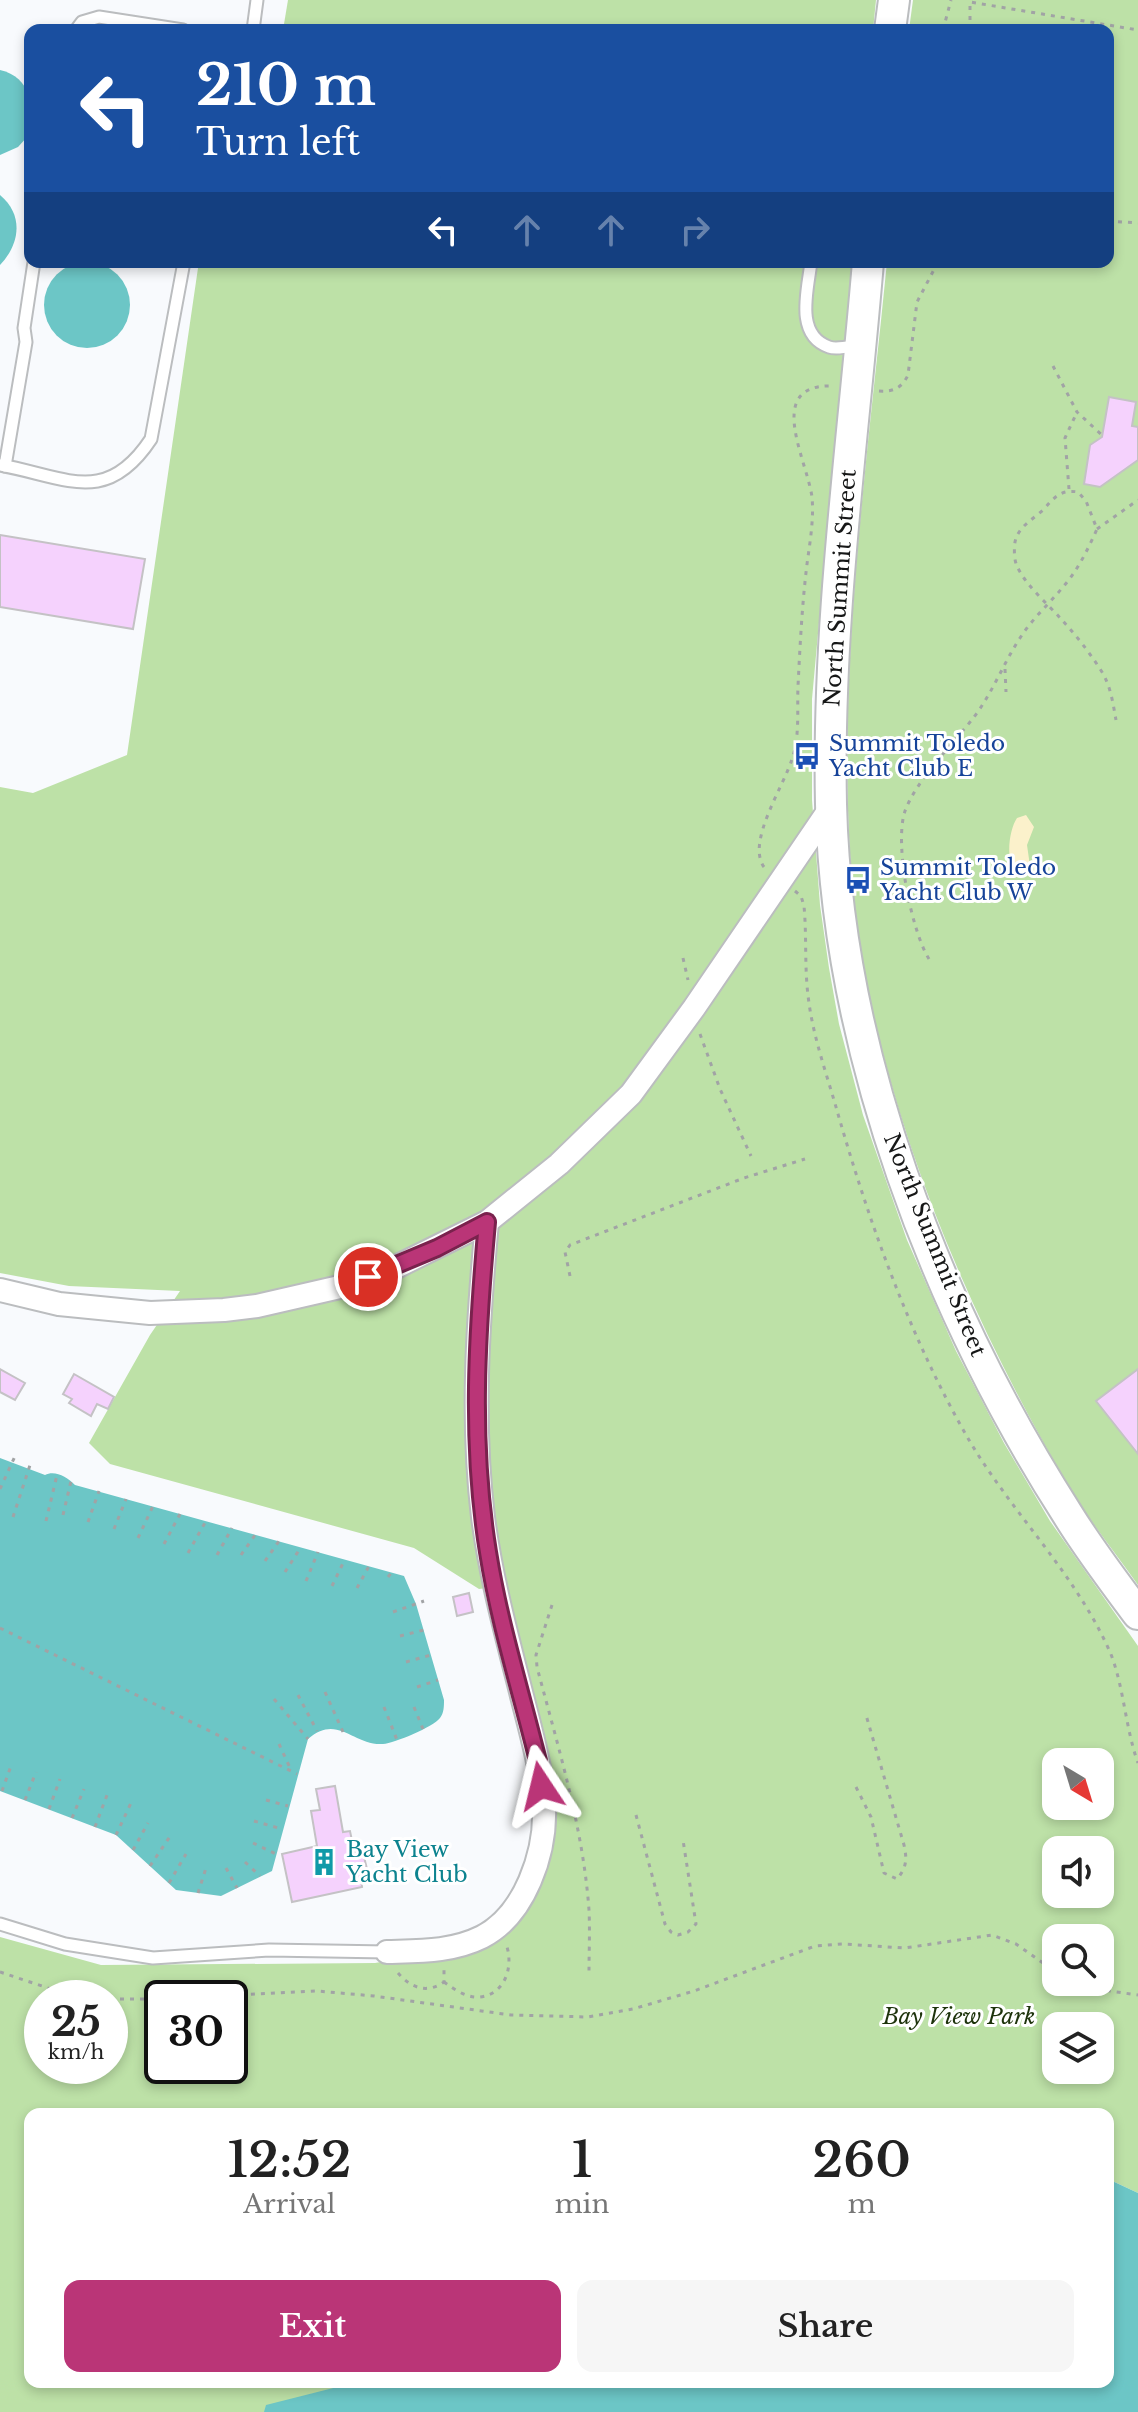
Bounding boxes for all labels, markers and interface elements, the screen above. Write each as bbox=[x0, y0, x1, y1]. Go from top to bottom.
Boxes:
text: 210 m bbox=[196, 51, 376, 120]
icon: left bbox=[64, 56, 168, 160]
text: Turn left bbox=[196, 120, 360, 165]
icon: left bbox=[421, 208, 465, 252]
icon: ahead bbox=[505, 208, 549, 252]
icon: ahead bbox=[589, 208, 633, 252]
icon: right bbox=[673, 208, 717, 252]
street label: North Summit Street bbox=[818, 468, 862, 708]
place label: Summit Toledo Yacht Club E bbox=[828, 730, 1005, 782]
bus stop icon: Summit Toledo Yacht Club E bbox=[792, 741, 822, 771]
place label: Summit Toledo Yacht Club W bbox=[879, 854, 1056, 906]
bus stop icon: Summit Toledo Yacht Club W bbox=[843, 865, 873, 895]
street label: North Summit Street bbox=[878, 1129, 992, 1361]
pin bbox=[334, 1243, 402, 1311]
icon: arrive bbox=[346, 1255, 390, 1299]
position arrow bbox=[499, 1744, 583, 1828]
north arrow bbox=[1042, 1748, 1114, 1820]
map controls bbox=[1042, 1748, 1114, 2084]
place label: Bay View Yacht Club bbox=[345, 1836, 468, 1888]
button: sound bbox=[1042, 1836, 1114, 1908]
building icon: Bay View Yacht Club bbox=[309, 1847, 339, 1877]
button: search bbox=[1042, 1924, 1114, 1996]
speed limit sign: 30 bbox=[144, 1980, 248, 2084]
text: 25 bbox=[51, 1997, 101, 2047]
park label: Bay View Park bbox=[882, 2003, 1035, 2030]
button: layers bbox=[1042, 2012, 1114, 2084]
text: km/h bbox=[48, 2040, 104, 2064]
text: 12:52 bbox=[227, 2130, 351, 2190]
text: 1 bbox=[571, 2130, 593, 2190]
text: 260 bbox=[813, 2130, 911, 2190]
text: Arrival bbox=[243, 2188, 335, 2220]
text: min bbox=[555, 2188, 609, 2220]
text: m bbox=[848, 2188, 876, 2220]
button: Exit bbox=[64, 2280, 561, 2372]
button: Share bbox=[577, 2280, 1074, 2372]

